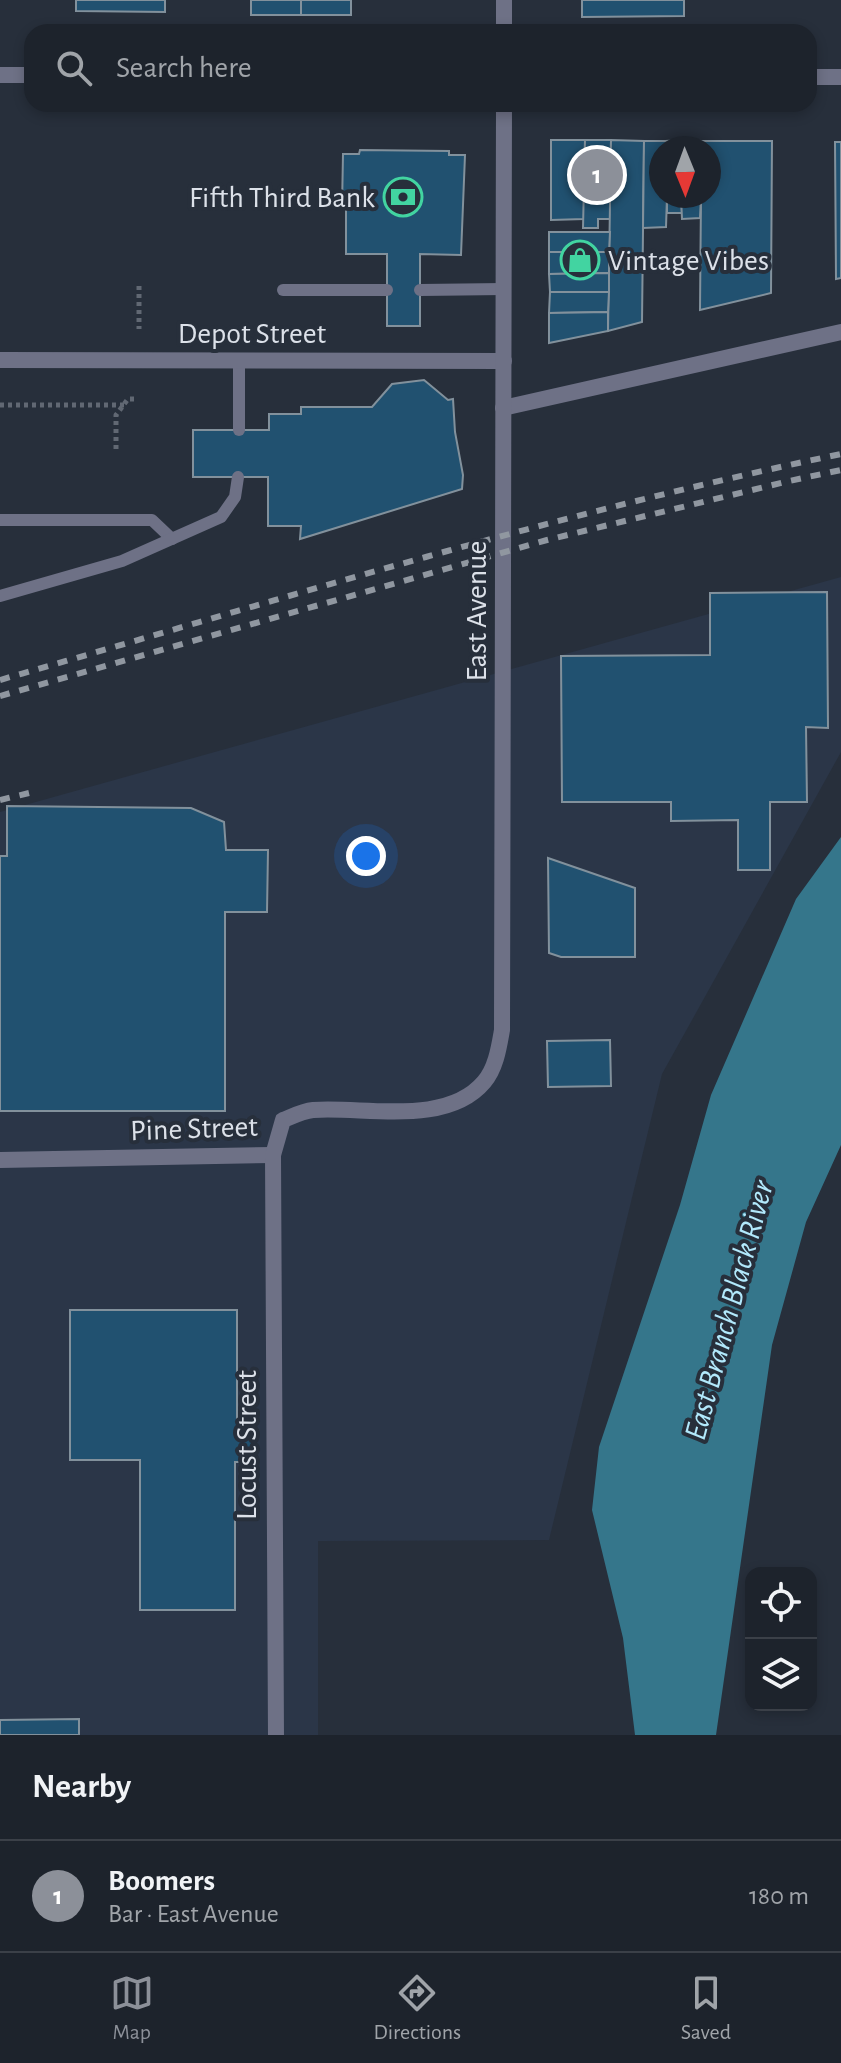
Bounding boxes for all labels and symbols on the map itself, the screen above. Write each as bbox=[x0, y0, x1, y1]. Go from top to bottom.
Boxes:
north arrow bbox=[649, 136, 721, 208]
pin: 1 bbox=[571, 145, 623, 205]
bank icon: Fifth Third Bank bbox=[382, 176, 424, 218]
place label: Fifth Third Bank bbox=[189, 183, 375, 213]
shop icon: Vintage Vibes bbox=[559, 239, 601, 281]
place label: Vintage Vibes bbox=[608, 246, 769, 276]
street label: Depot Street bbox=[178, 319, 327, 349]
street label: East Avenue bbox=[462, 541, 492, 681]
your location bbox=[346, 836, 386, 876]
street label: Pine Street bbox=[130, 1112, 259, 1146]
water label: East Branch Black River bbox=[679, 1176, 779, 1443]
street label: Locust Street bbox=[232, 1370, 262, 1520]

